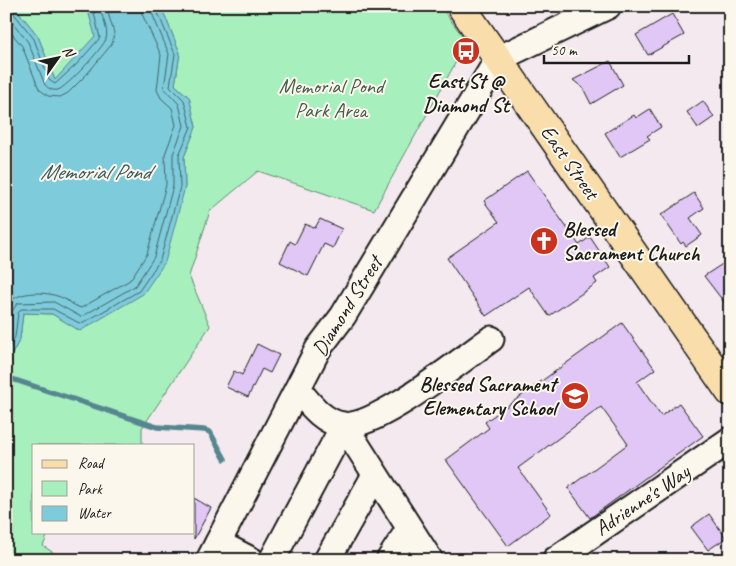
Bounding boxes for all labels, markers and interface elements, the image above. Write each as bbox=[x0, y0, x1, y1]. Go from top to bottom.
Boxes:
north arrow bbox=[32, 32, 82, 82]
scale bar bbox=[544, 32, 688, 64]
bus stop icon: East St @ Diamond St bbox=[451, 36, 481, 66]
text: 50 m bbox=[551, 41, 578, 60]
text: N bbox=[59, 43, 79, 61]
place label: East St @ Diamond St bbox=[423, 68, 511, 118]
park label: Memorial Pond Park Area bbox=[279, 73, 387, 123]
street label: East Street bbox=[535, 120, 606, 206]
water label: Memorial Pond bbox=[40, 158, 157, 186]
place label: Blessed Sacrament Church bbox=[563, 216, 701, 266]
church icon: Blessed Sacrament Church bbox=[529, 226, 559, 256]
street label: Diamond Street bbox=[306, 249, 389, 361]
place label: Blessed Sacrament Elementary School bbox=[420, 371, 560, 421]
school or university icon: Blessed Sacrament Elementary School bbox=[560, 381, 590, 411]
legend bbox=[32, 444, 195, 534]
text: Road bbox=[78, 454, 105, 473]
street label: Adrienne's Way bbox=[590, 458, 696, 541]
text: Park bbox=[78, 480, 103, 499]
text: Water bbox=[78, 504, 112, 523]

